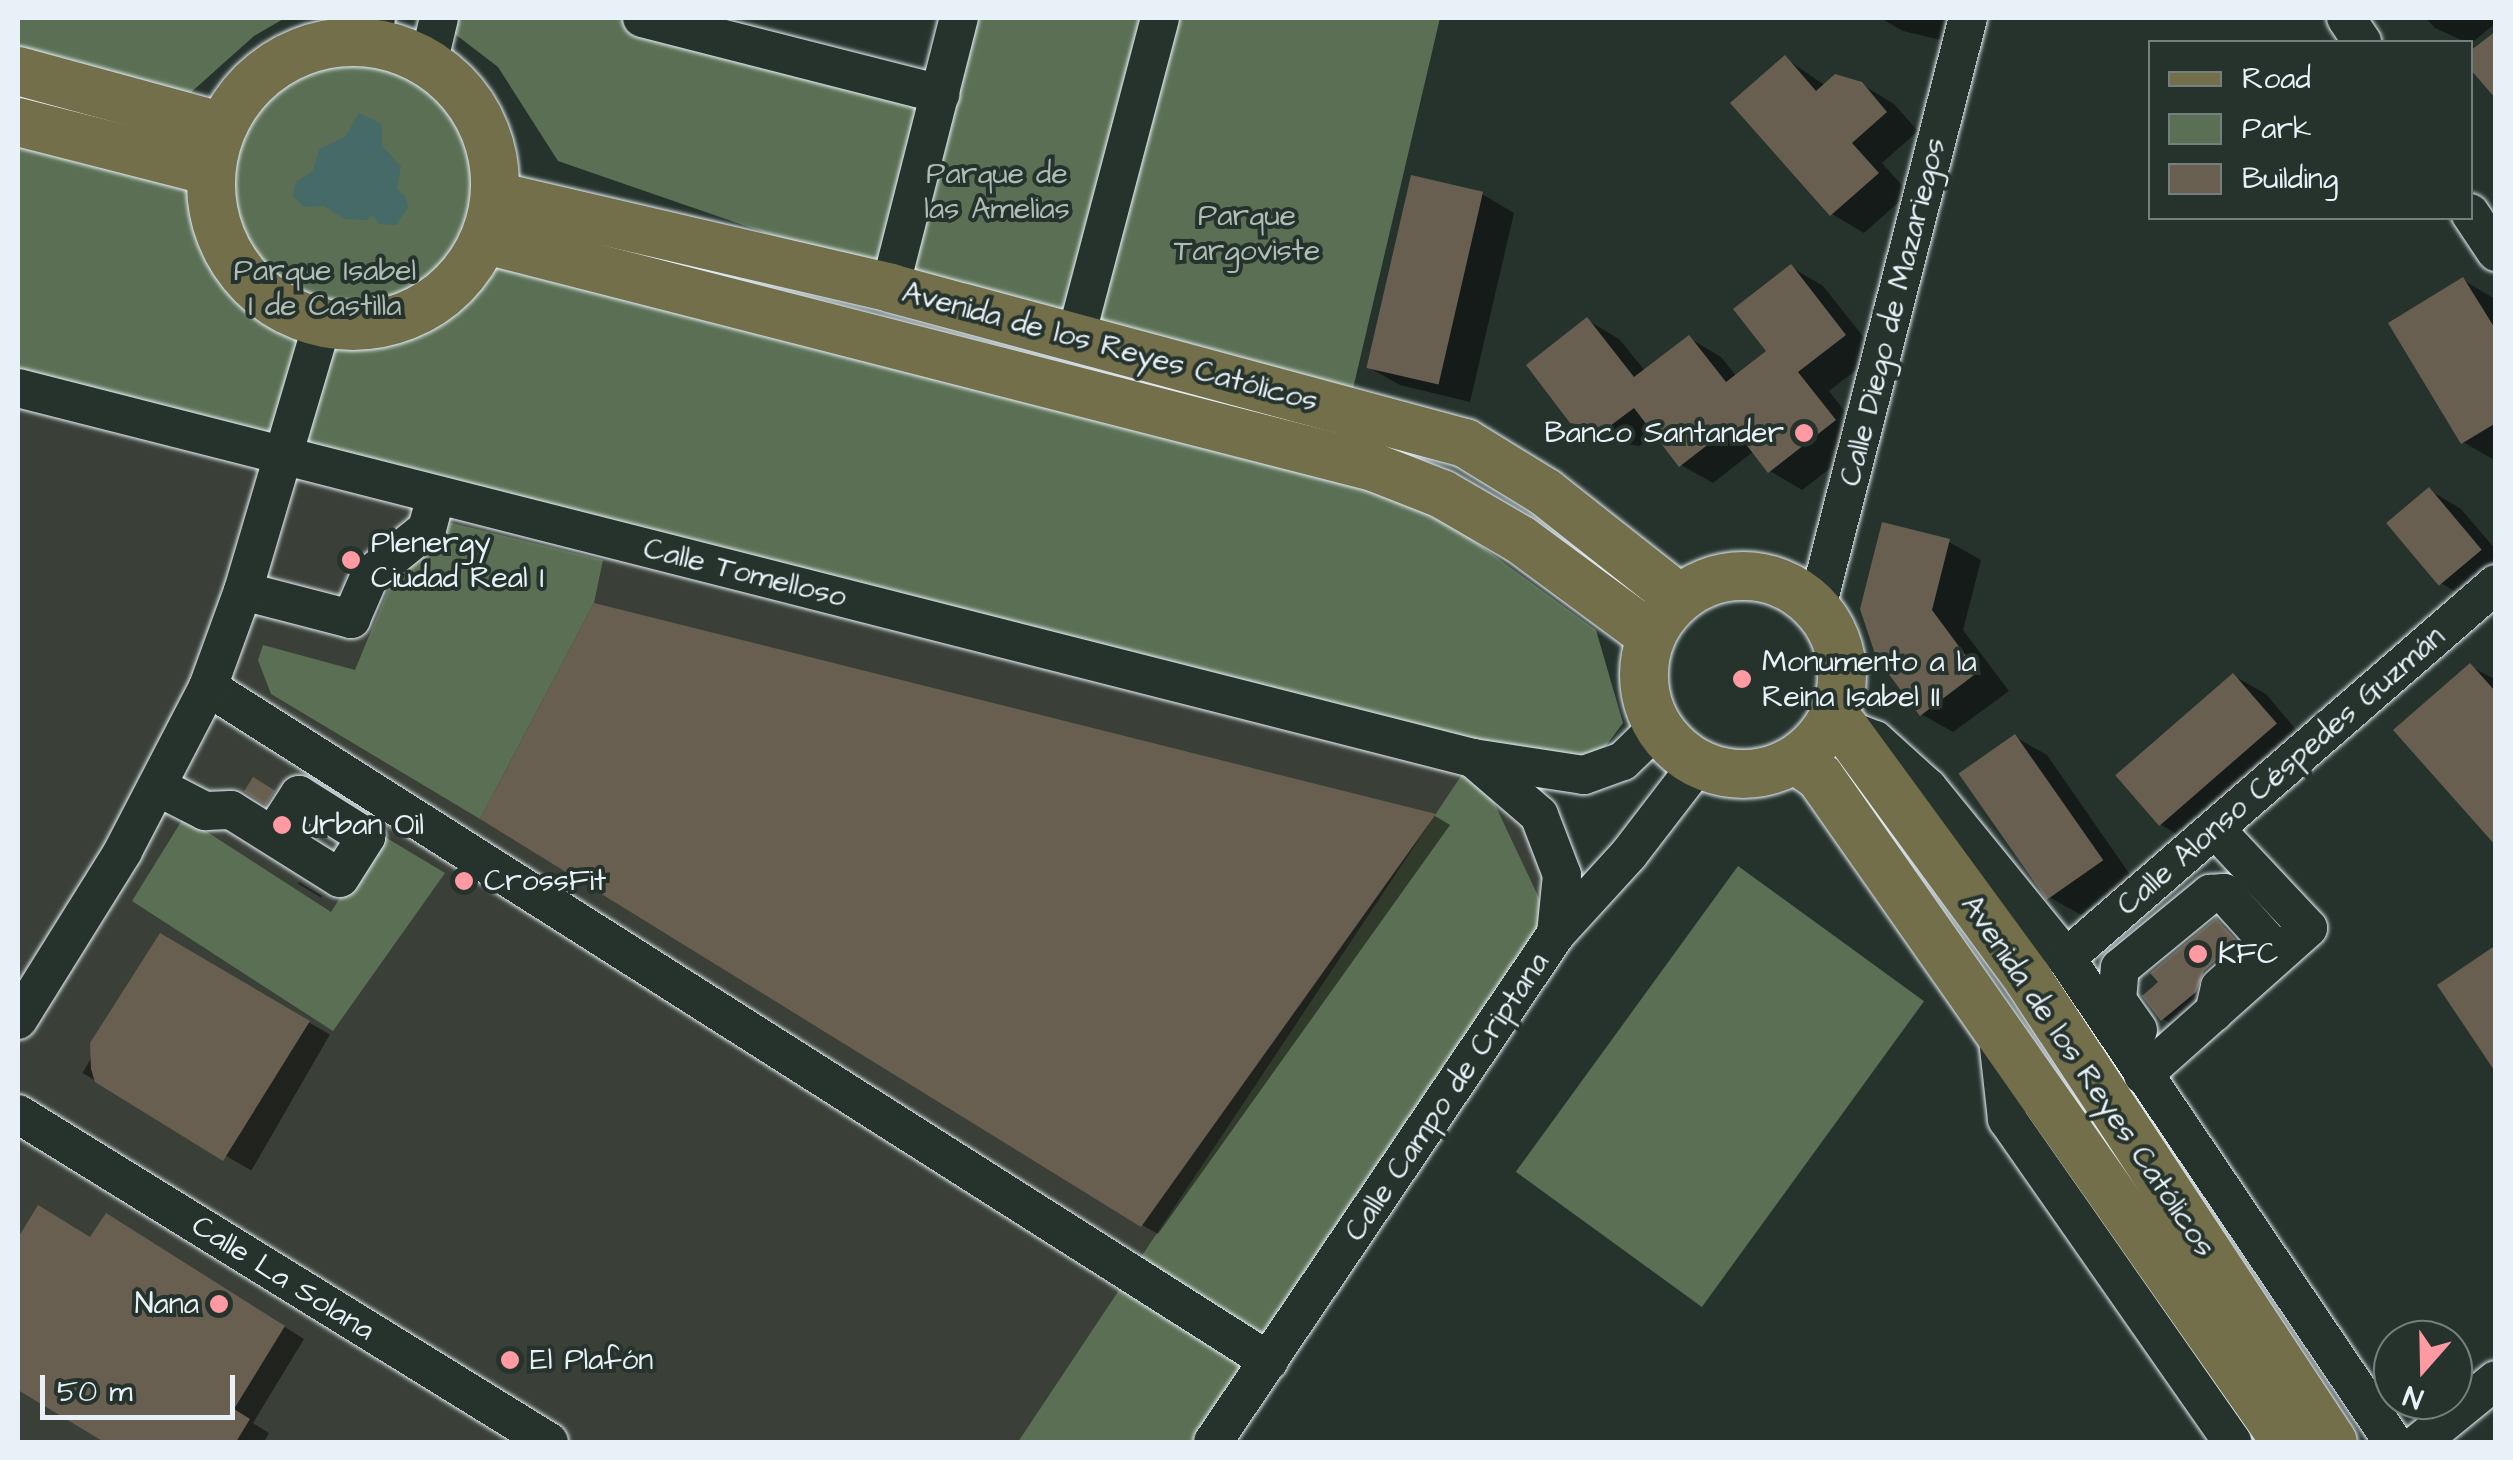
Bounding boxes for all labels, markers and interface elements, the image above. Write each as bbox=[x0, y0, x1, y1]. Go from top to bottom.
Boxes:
legend bbox=[2148, 40, 2473, 220]
text: Road bbox=[2242, 58, 2311, 100]
text: Park bbox=[2242, 108, 2311, 150]
street label: Calle Diego de Mazariegos bbox=[1832, 134, 1954, 490]
park label: Parque de las Amelias bbox=[924, 156, 1070, 226]
text: Building bbox=[2242, 158, 2338, 200]
park label: Parque Targoviste bbox=[1174, 198, 1320, 268]
park label: Parque Isabel I de Castilla bbox=[234, 253, 416, 324]
street label: Avenida de los Reyes Católicos bbox=[898, 274, 1322, 420]
place label: Banco Santander bbox=[1544, 415, 1784, 451]
marker: Banco Santander bbox=[1793, 422, 1815, 444]
place label: Plenergy Ciudad Real I bbox=[371, 525, 544, 596]
street label: Calle Tomelloso bbox=[640, 530, 850, 616]
marker: Plenergy Ciudad Real I bbox=[340, 549, 362, 571]
street label: Calle Alonso Céspedes Guzmán bbox=[2110, 619, 2452, 923]
place label: Monumento a la Reina Isabel II bbox=[1762, 644, 1977, 714]
marker: Monumento a la Reina Isabel II bbox=[1731, 668, 1753, 690]
place label: Urban Oil bbox=[302, 807, 424, 843]
marker: Urban Oil bbox=[271, 814, 293, 836]
place label: CrossFit bbox=[484, 863, 606, 899]
marker: CrossFit bbox=[453, 870, 475, 892]
street label: Avenida de los Reyes Católicos bbox=[1953, 888, 2223, 1264]
place label: KFC bbox=[2218, 936, 2278, 972]
marker: KFC bbox=[2187, 943, 2209, 965]
street label: Calle Campo de Criptana bbox=[1337, 946, 1557, 1248]
street label: Calle La Solana bbox=[185, 1207, 381, 1349]
place label: Nana bbox=[135, 1286, 199, 1322]
marker: Nana bbox=[208, 1293, 230, 1315]
north arrow bbox=[2373, 1320, 2473, 1420]
place label: El Plafón bbox=[530, 1342, 653, 1378]
marker: El Plafón bbox=[499, 1349, 521, 1371]
scale bar bbox=[45, 1355, 240, 1417]
text: 50 m bbox=[57, 1371, 133, 1413]
text: N bbox=[2398, 1375, 2428, 1418]

